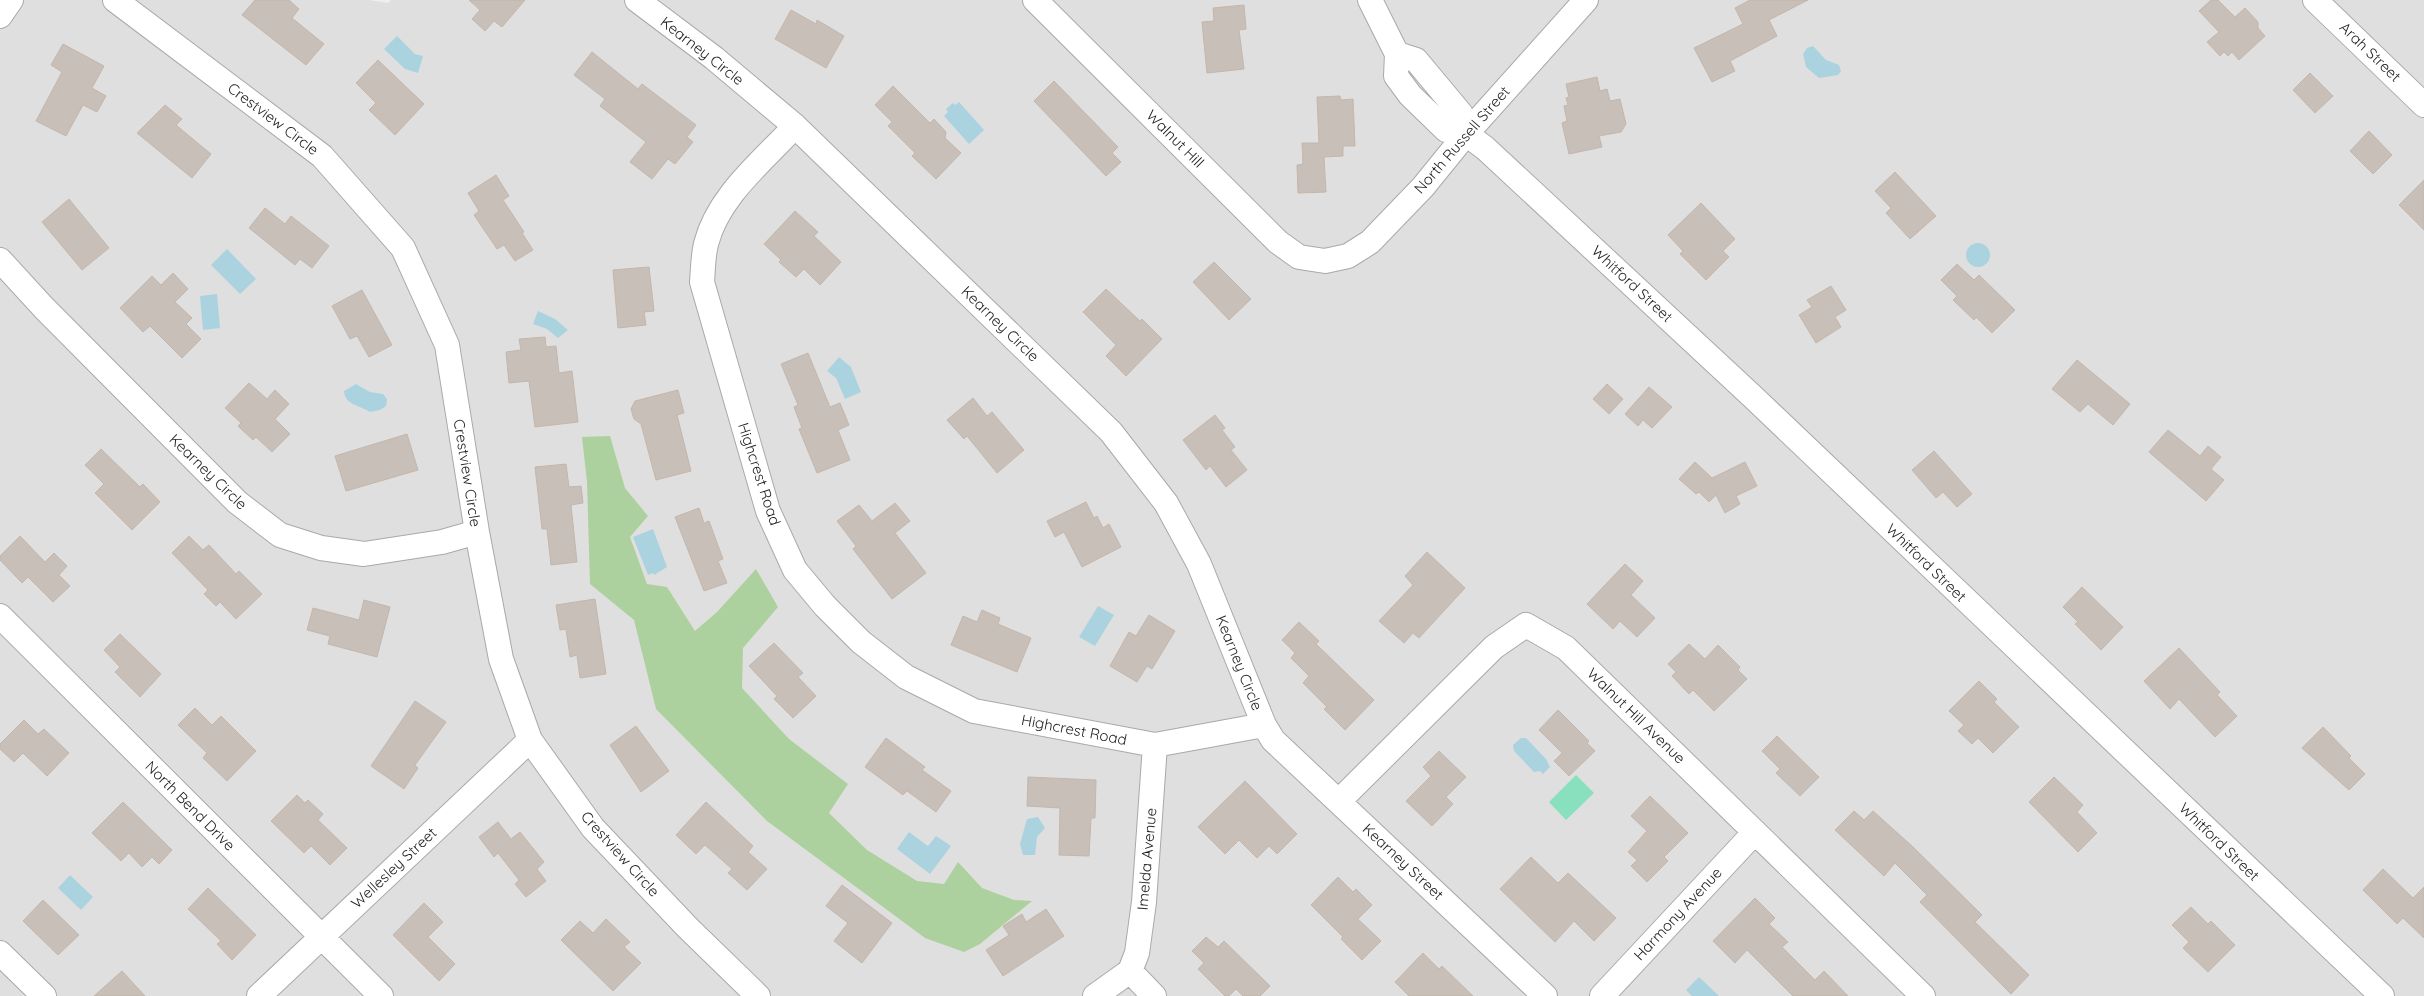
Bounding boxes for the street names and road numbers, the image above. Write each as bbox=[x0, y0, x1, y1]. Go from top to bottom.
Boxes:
street label: Kearney Circle bbox=[657, 12, 748, 89]
street label: Arah Street bbox=[2336, 18, 2405, 86]
street label: Crestview Circle bbox=[224, 78, 322, 159]
street label: North Russell Street bbox=[1410, 82, 1514, 197]
street label: Walnut Hill bbox=[1142, 106, 1208, 172]
street label: Whitford Street bbox=[1588, 241, 1677, 326]
street label: Kearney Circle bbox=[957, 282, 1043, 366]
street label: Crestview Circle bbox=[450, 418, 485, 528]
street label: Highcrest Road bbox=[734, 420, 785, 528]
street label: Kearney Circle bbox=[165, 430, 251, 514]
street label: Whitford Street bbox=[1882, 520, 1971, 606]
street label: Kearney Circle bbox=[1212, 612, 1267, 713]
street label: Walnut Hill Avenue bbox=[1583, 664, 1690, 767]
street label: Highcrest Road bbox=[1020, 710, 1128, 749]
street label: North Bend Drive bbox=[141, 757, 239, 855]
street label: Whitford Street bbox=[2175, 799, 2264, 885]
street label: Crestview Circle bbox=[577, 807, 664, 900]
street label: Imelda Avenue bbox=[1133, 807, 1160, 911]
street label: Kearney Street bbox=[1359, 819, 1448, 904]
street label: Wellesley Street bbox=[347, 823, 440, 912]
street label: Harmony Avenue bbox=[1629, 863, 1726, 964]

